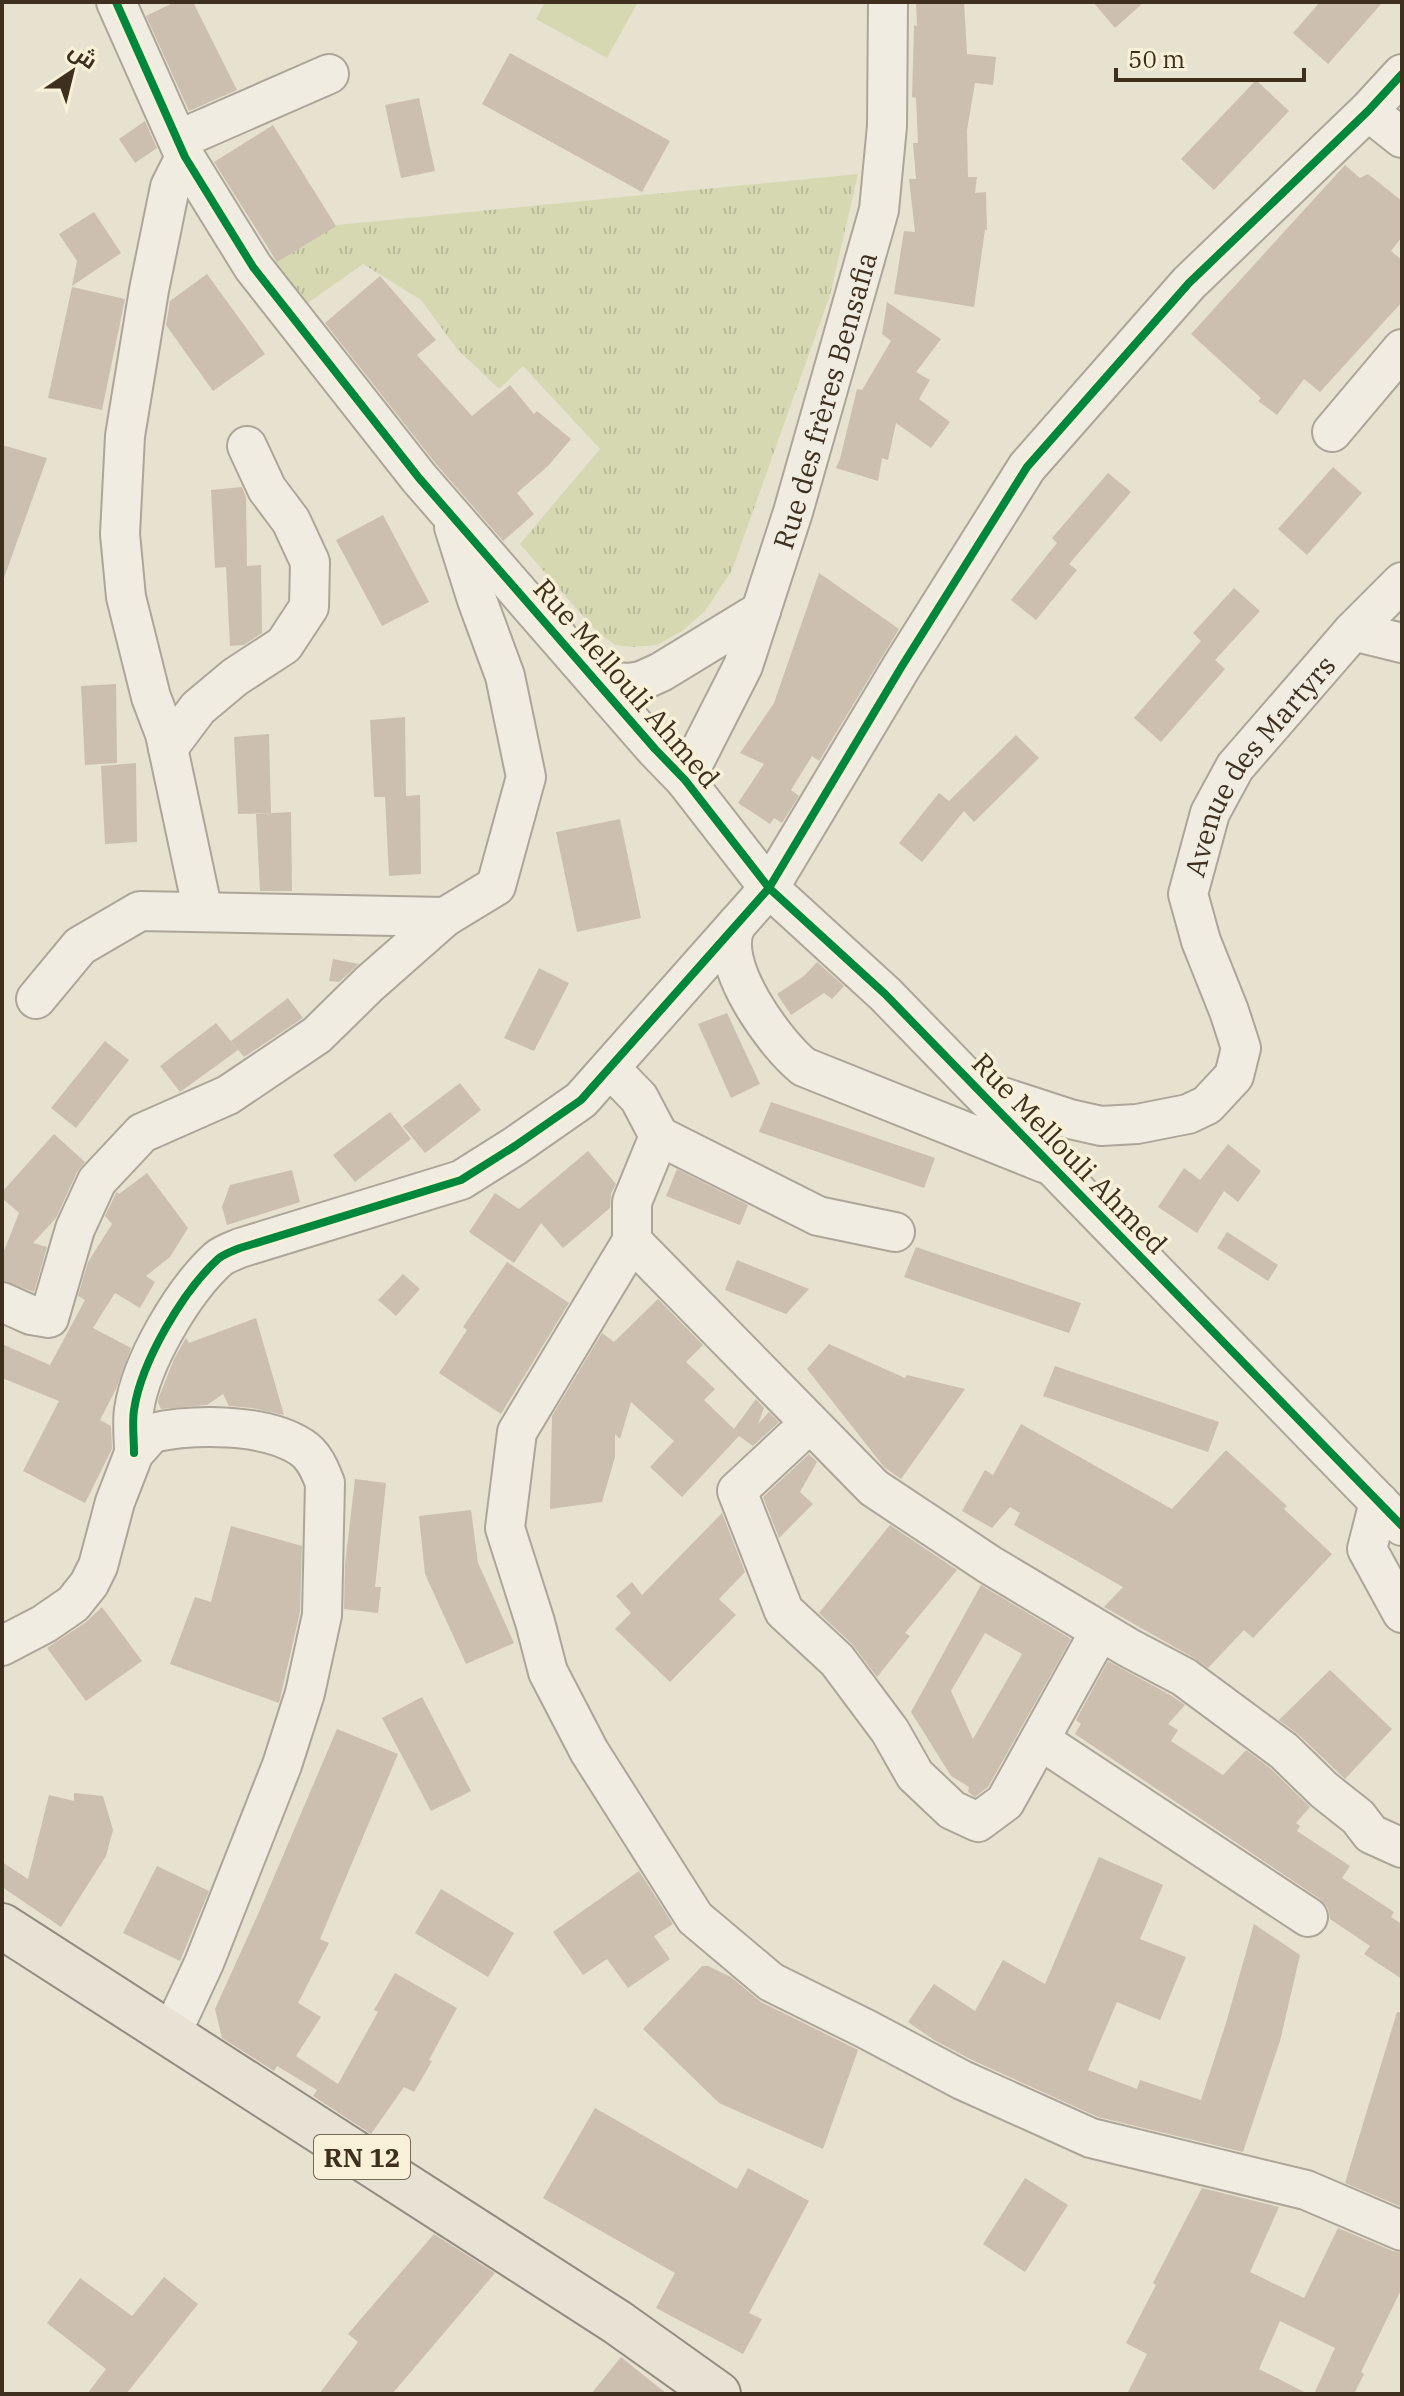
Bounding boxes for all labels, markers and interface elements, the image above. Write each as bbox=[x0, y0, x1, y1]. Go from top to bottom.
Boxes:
north arrow bbox=[32, 32, 112, 112]
scale bar bbox=[1116, 32, 1304, 82]
text: ش bbox=[64, 35, 104, 75]
text: 50 m bbox=[1128, 43, 1185, 75]
street label: Rue des frères Bensafia bbox=[764, 247, 885, 554]
street label: Rue Mellouli Ahmed bbox=[526, 570, 728, 796]
street label: Avenue des Martyrs bbox=[1175, 647, 1343, 881]
street label: Rue Mellouli Ahmed bbox=[964, 1044, 1176, 1262]
road number: RN 12 bbox=[314, 2135, 410, 2179]

